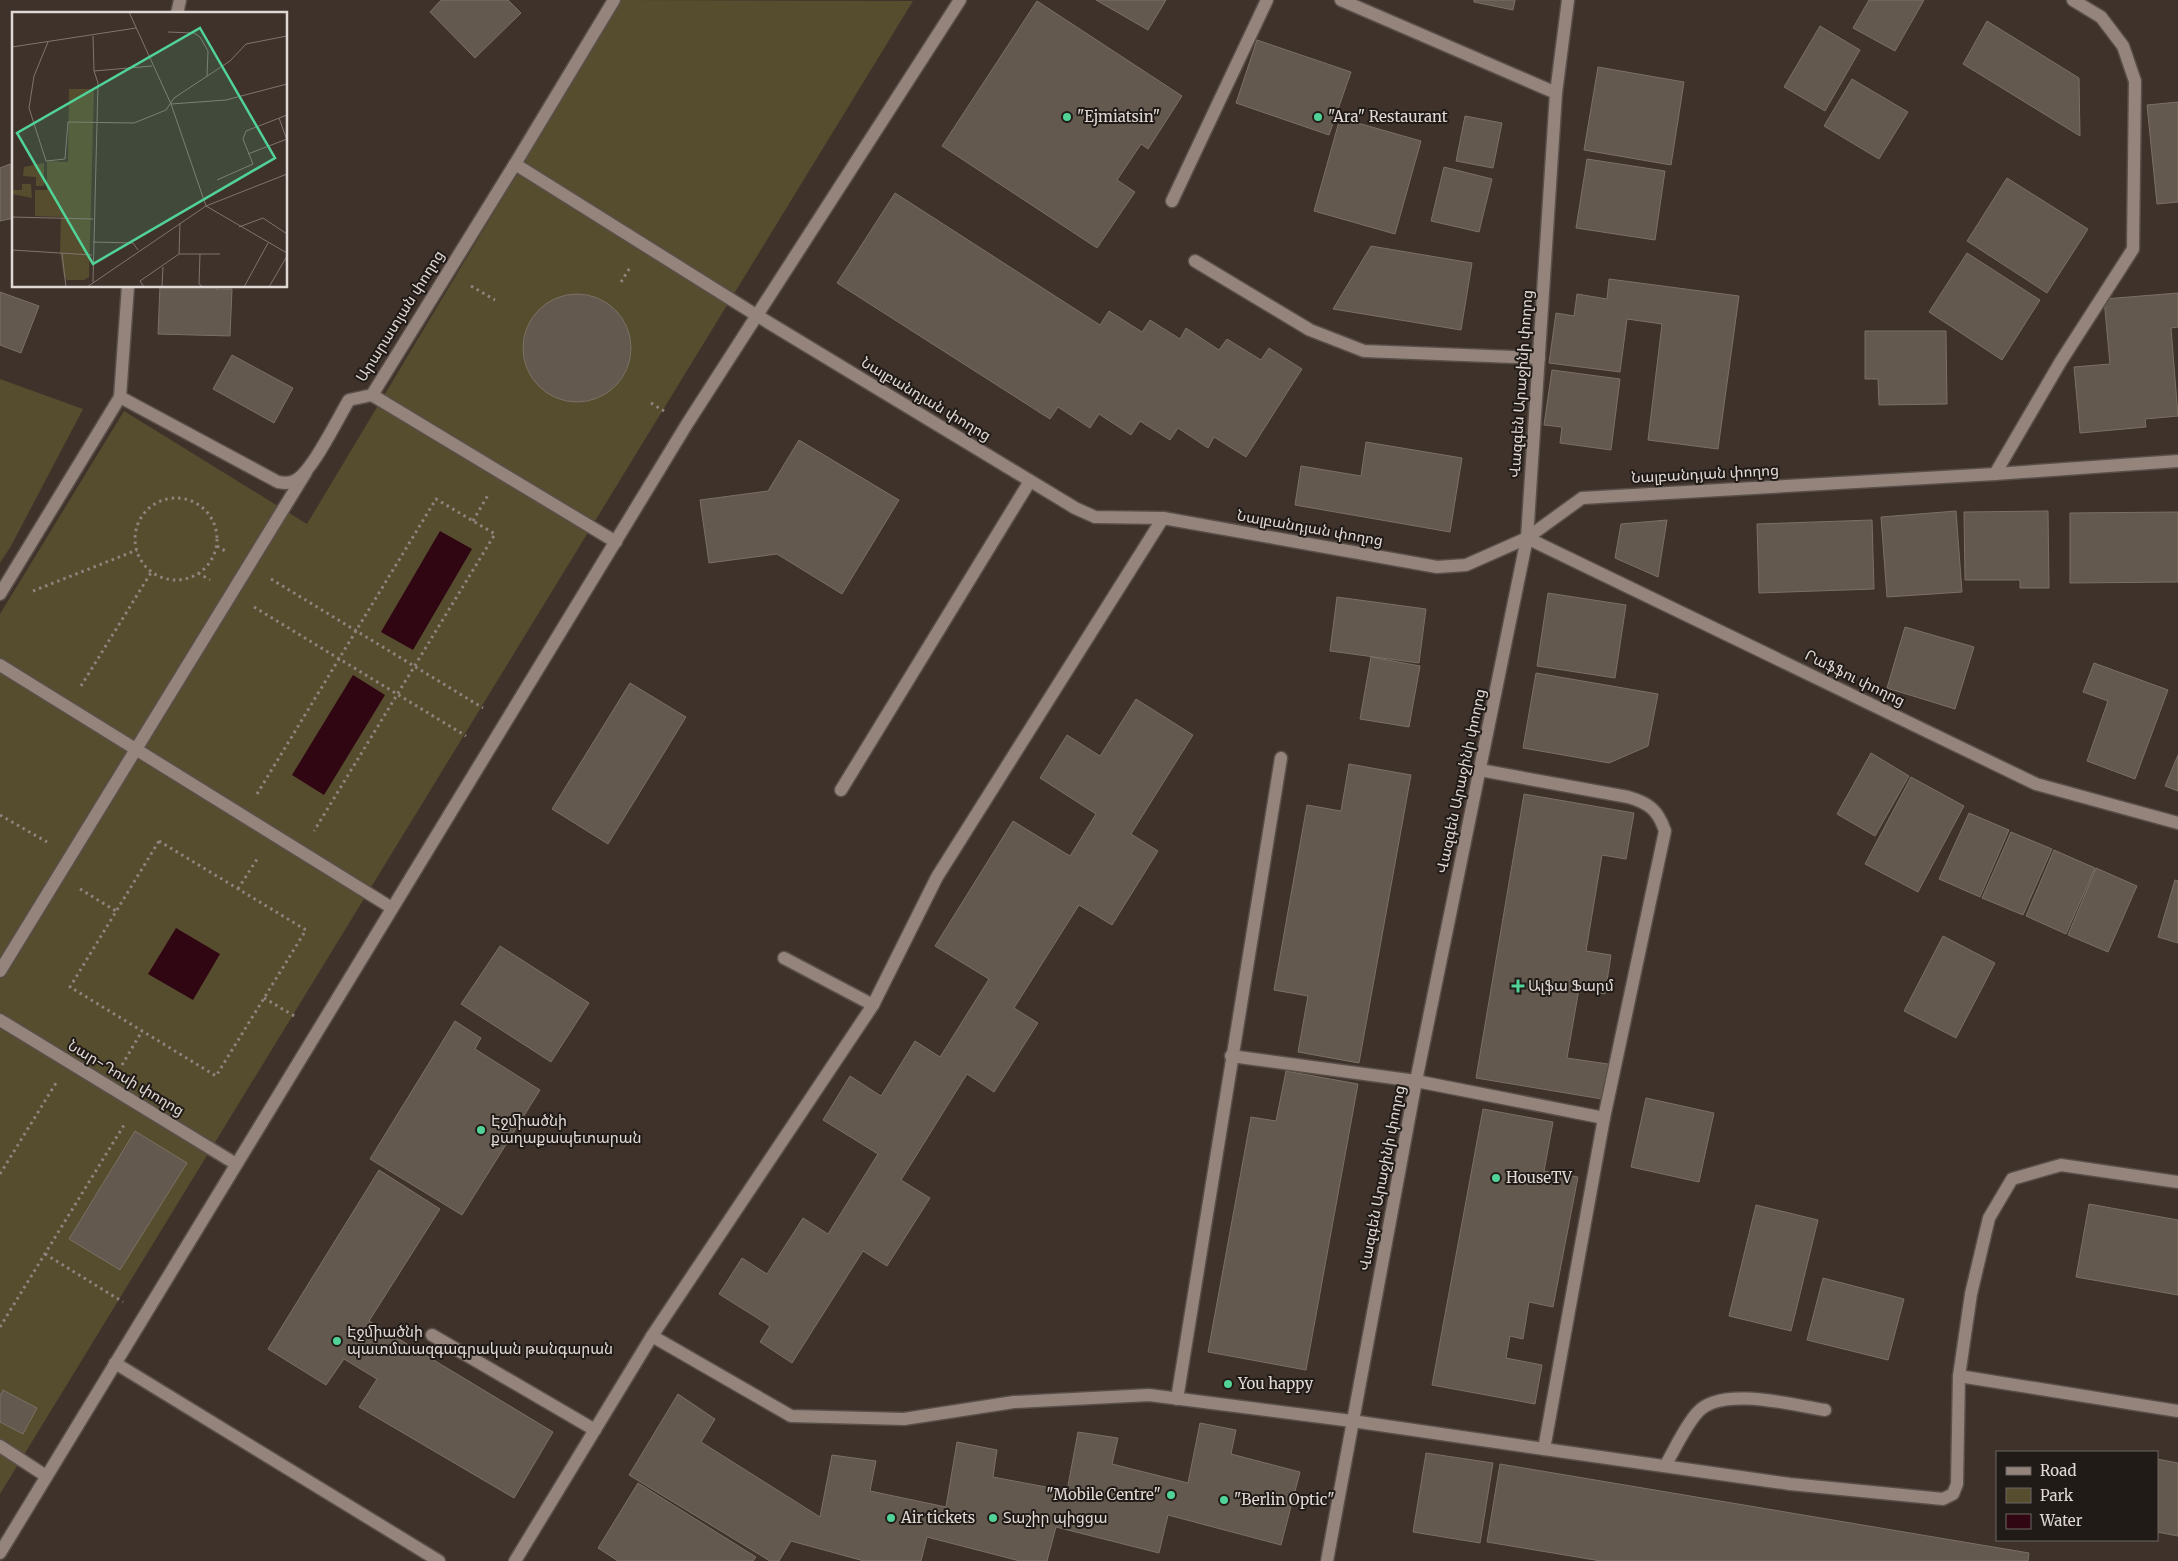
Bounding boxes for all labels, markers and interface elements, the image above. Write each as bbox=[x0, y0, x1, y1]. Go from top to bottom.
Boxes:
inset map bbox=[12, 12, 288, 288]
place label: "Ejmiatsin" bbox=[1077, 107, 1160, 126]
place label: "Ara" Restaurant bbox=[1328, 107, 1448, 126]
marker: "Ejmiatsin" bbox=[1061, 111, 1073, 123]
marker: "Ara" Restaurant bbox=[1312, 111, 1324, 123]
street label: Արարատյան փողոց bbox=[351, 246, 448, 385]
street label: Վազգեն Արաջինի փողոց bbox=[1504, 289, 1537, 479]
street label: Նալբանդյան փողոց bbox=[858, 352, 995, 445]
street label: Նալբանդյան փողոց bbox=[1631, 460, 1779, 487]
street label: Նալբանդյան փողոց bbox=[1236, 505, 1385, 550]
street label: Րաֆֆու փողոց bbox=[1802, 645, 1908, 710]
street label: Վազգեն Արաջինի փողոց bbox=[1432, 687, 1489, 875]
place label: Ալֆա Ֆարմ bbox=[1528, 976, 1614, 995]
marker: Ալֆա Ֆարմ bbox=[1512, 980, 1524, 992]
street label: Նար-Դոսի փողոց bbox=[65, 1035, 188, 1120]
street label: Վազգեն Արաջինի փողոց bbox=[1354, 1084, 1409, 1272]
place label: Էջմիածնի քաղաքապետարան bbox=[491, 1111, 642, 1147]
marker: Էջմիածնի քաղաքապետարան bbox=[475, 1124, 487, 1136]
place label: HouseTV bbox=[1506, 1168, 1573, 1187]
marker: HouseTV bbox=[1490, 1172, 1502, 1184]
place label: Էջմիածնի պատմաազգագրական թանգարան bbox=[347, 1322, 613, 1358]
marker: Էջմիածնի պատմաազգագրական թանգարան bbox=[331, 1335, 343, 1347]
place label: You happy bbox=[1237, 1374, 1313, 1393]
marker: You happy bbox=[1222, 1378, 1234, 1390]
legend bbox=[1996, 1451, 2158, 1541]
text: Road bbox=[2040, 1461, 2076, 1480]
place label: "Mobile Centre" bbox=[1046, 1485, 1161, 1504]
text: Park bbox=[2040, 1486, 2074, 1505]
marker: "Mobile Centre" bbox=[1165, 1489, 1177, 1501]
place label: "Berlin Optic" bbox=[1234, 1490, 1335, 1509]
marker: "Berlin Optic" bbox=[1218, 1494, 1230, 1506]
place label: Air tickets bbox=[900, 1508, 975, 1527]
place label: Տաշիր պիցցա bbox=[1003, 1508, 1108, 1527]
text: Water bbox=[2039, 1511, 2083, 1530]
marker: Air tickets bbox=[885, 1512, 897, 1524]
marker: Տաշիր պիցցա bbox=[987, 1512, 999, 1524]

